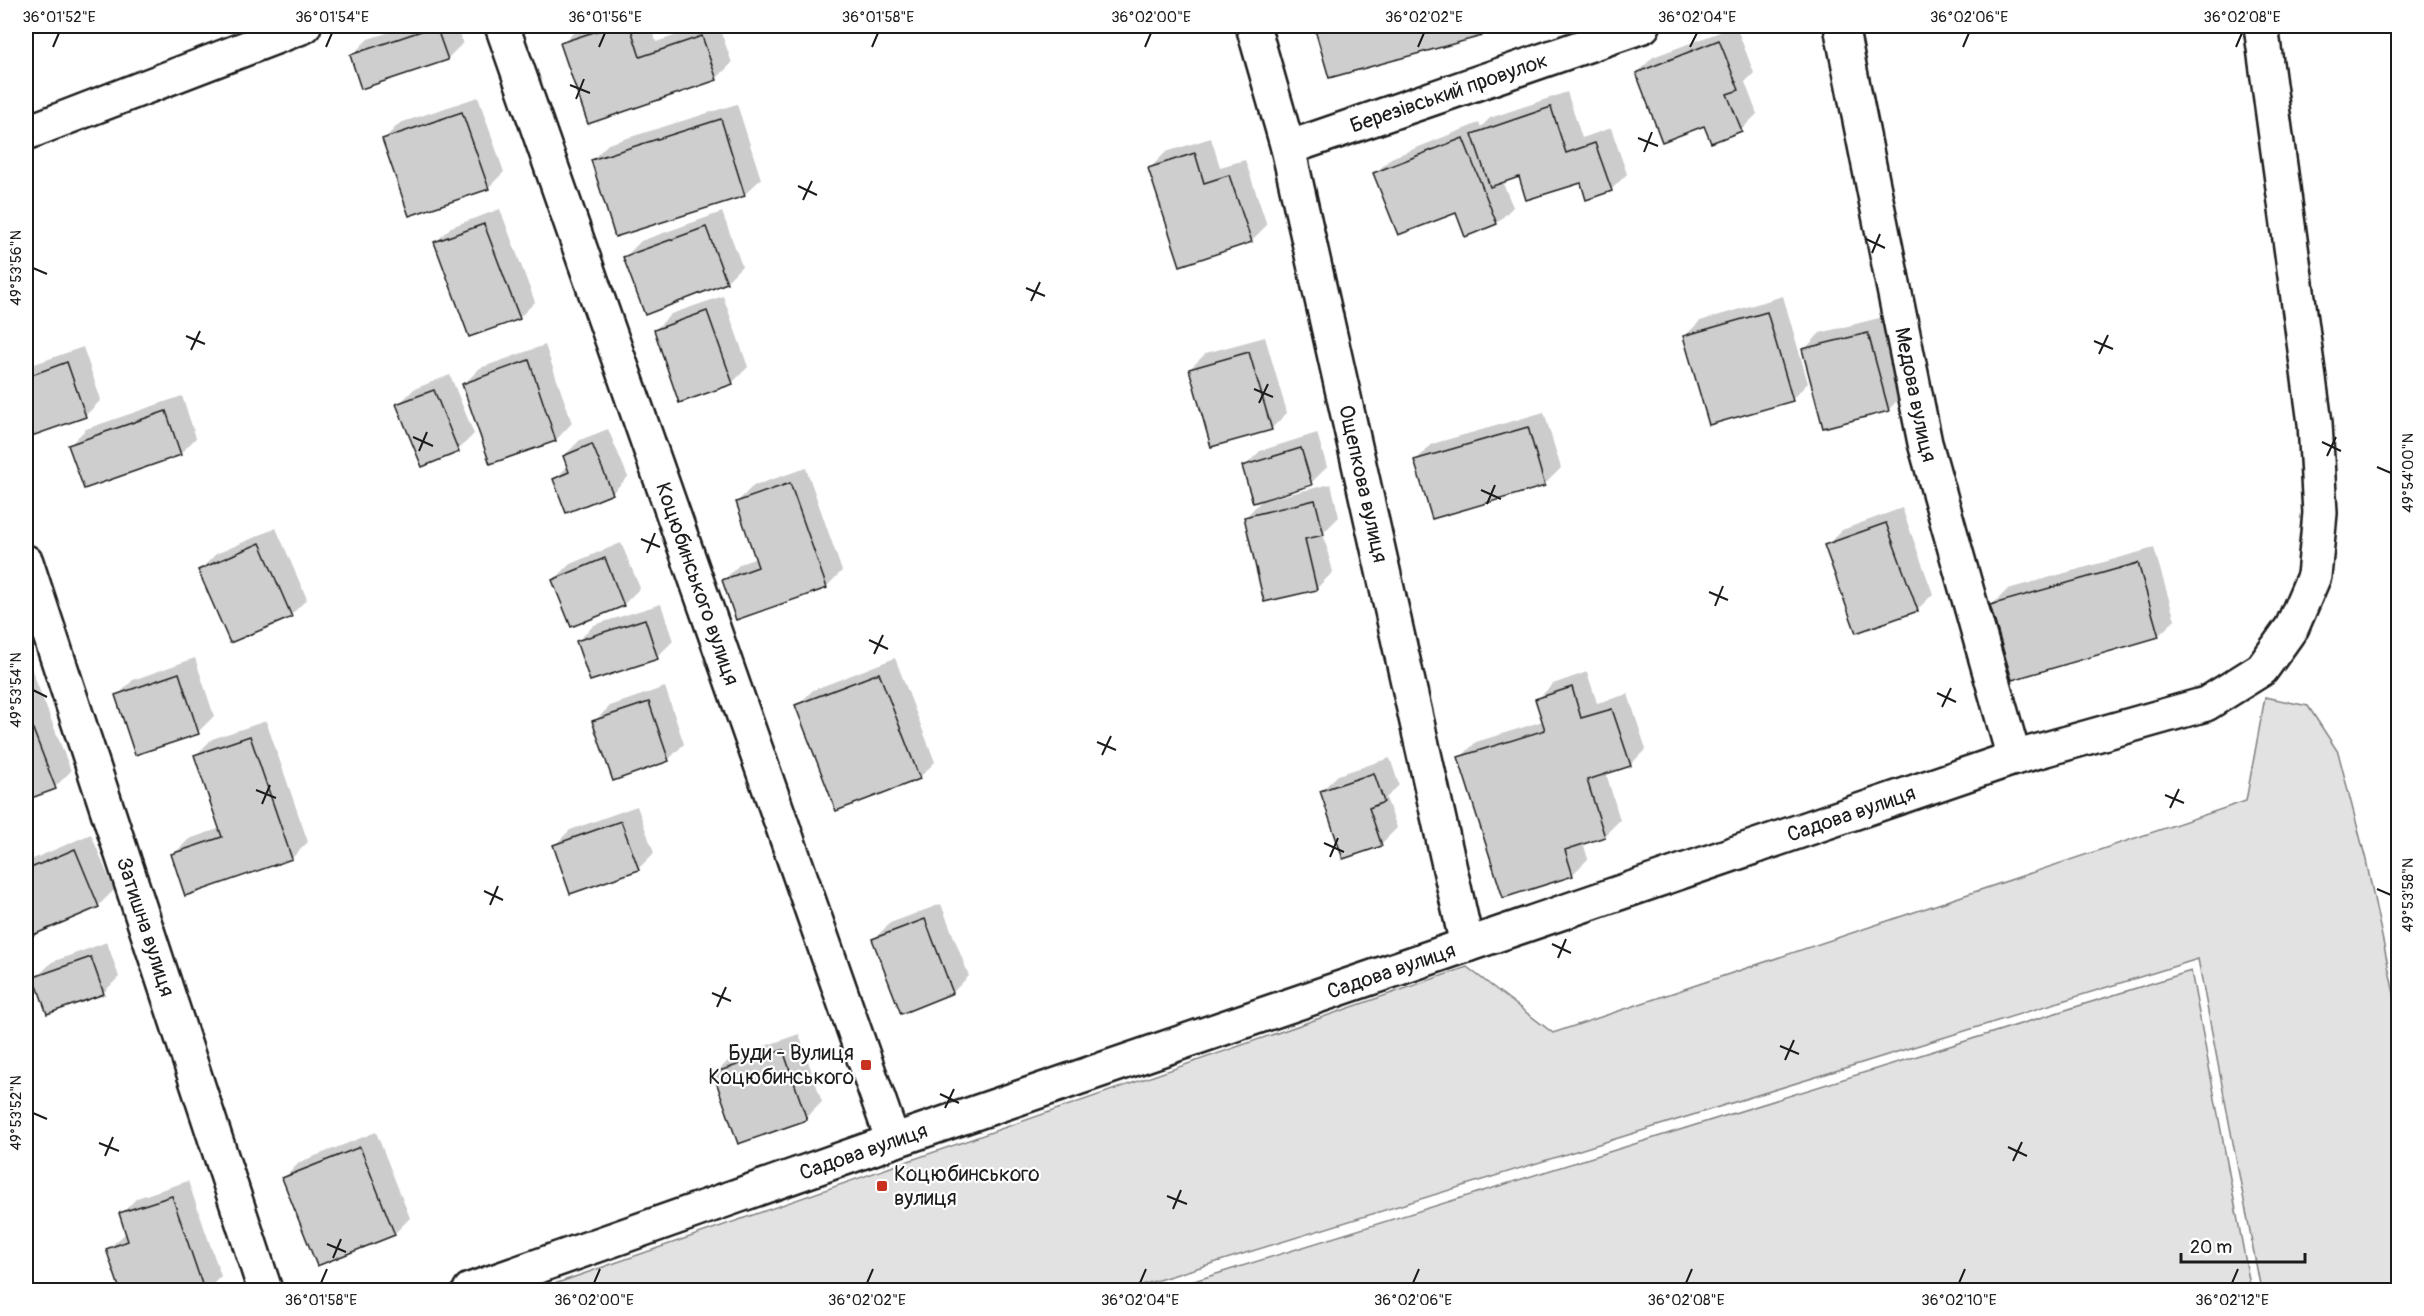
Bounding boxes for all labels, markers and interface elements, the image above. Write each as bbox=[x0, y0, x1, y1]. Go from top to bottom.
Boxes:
text: 36°01'52"E bbox=[22, 8, 96, 27]
text: 36°01'54"E bbox=[295, 8, 369, 27]
text: 36°01'56"E bbox=[568, 8, 642, 27]
text: 36°01'58"E bbox=[842, 8, 914, 27]
text: 36°02'00"E bbox=[1111, 8, 1191, 27]
text: 36°02'02"E bbox=[1385, 8, 1463, 27]
text: 36°02'04"E bbox=[1658, 8, 1736, 27]
text: 36°02'06"E bbox=[1930, 8, 2008, 27]
text: 36°02'08"E bbox=[2204, 8, 2281, 27]
street label: Березівський провулок bbox=[1347, 47, 1551, 140]
text: 49°53'56"N bbox=[7, 230, 26, 306]
street label: Медова вулиця bbox=[1888, 325, 1943, 465]
street label: Ощепкова вулиця bbox=[1332, 402, 1394, 565]
text: 49°54'00"N bbox=[2399, 433, 2418, 513]
street label: Коцюбинського вулиця bbox=[649, 479, 745, 689]
text: 49°53'54"N bbox=[7, 652, 26, 728]
street label: Садова вулиця bbox=[1784, 780, 1919, 849]
street label: Затишна вулиця bbox=[110, 854, 181, 1000]
text: 49°53'58"N bbox=[2399, 858, 2418, 932]
street label: Садова вулиця bbox=[1324, 937, 1459, 1006]
place label: Буди - Вулиця Коцюбинського bbox=[708, 1040, 854, 1091]
marker: Буди - Вулиця Коцюбинського bbox=[859, 1058, 873, 1072]
text: 49°53'52"N bbox=[7, 1075, 26, 1151]
street label: Садова вулиця bbox=[796, 1117, 931, 1187]
place label: Коцюбинського вулиця bbox=[894, 1161, 1040, 1212]
marker: Коцюбинського вулиця bbox=[875, 1179, 889, 1193]
scale bar bbox=[2181, 1226, 2306, 1264]
text: 20 m bbox=[2190, 1236, 2232, 1259]
text: 36°01'58"E bbox=[285, 1291, 357, 1310]
text: 36°02'00"E bbox=[554, 1291, 634, 1310]
text: 36°02'02"E bbox=[828, 1291, 906, 1310]
text: 36°02'04"E bbox=[1101, 1291, 1179, 1310]
text: 36°02'06"E bbox=[1374, 1291, 1452, 1310]
text: 36°02'08"E bbox=[1648, 1291, 1725, 1310]
text: 36°02'10"E bbox=[1921, 1291, 1997, 1310]
text: 36°02'12"E bbox=[2195, 1291, 2269, 1310]

